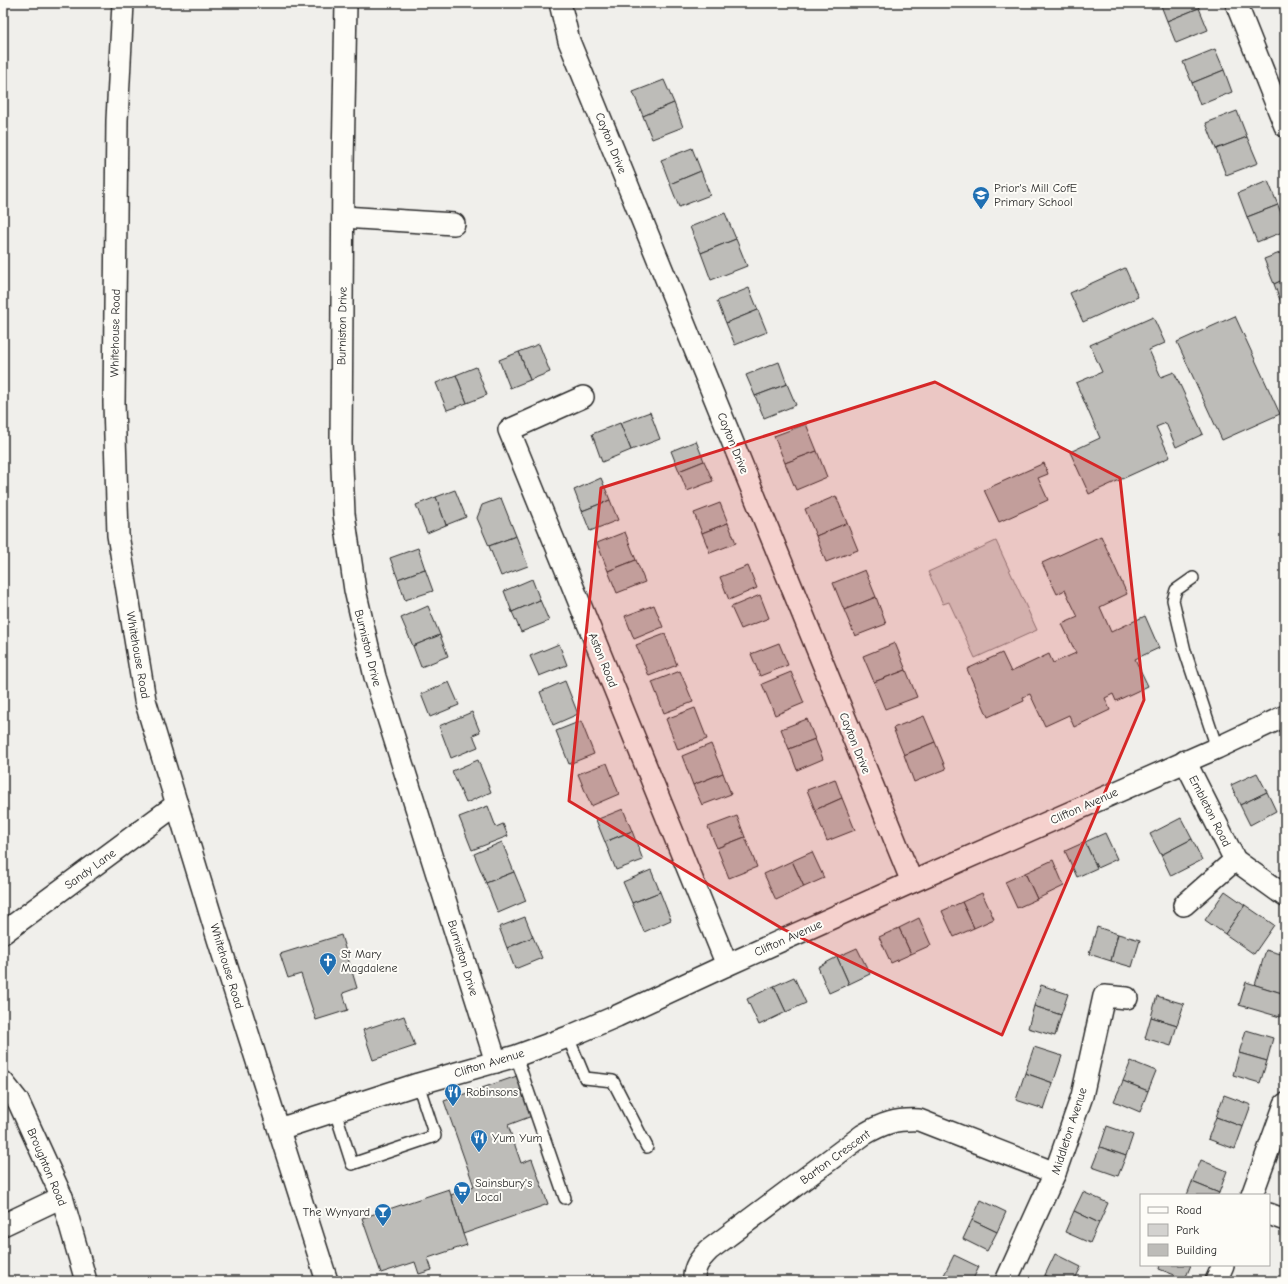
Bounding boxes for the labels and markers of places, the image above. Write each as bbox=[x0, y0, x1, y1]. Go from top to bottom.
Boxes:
place label: Prior's Mill CofE Primary School bbox=[994, 181, 1077, 209]
school or university icon: Prior's Mill CofE Primary School bbox=[971, 185, 991, 210]
place label: St Mary Magdalene bbox=[341, 947, 397, 975]
church icon: St Mary Magdalene bbox=[318, 951, 338, 976]
restaurant icon: Robinsons bbox=[443, 1082, 463, 1107]
place label: Robinsons bbox=[466, 1085, 518, 1099]
restaurant icon: Yum Yum bbox=[469, 1128, 489, 1153]
place label: Yum Yum bbox=[492, 1131, 542, 1145]
place label: Sainsbury's Local bbox=[475, 1176, 532, 1204]
supermarket icon: Sainsbury's Local bbox=[452, 1180, 472, 1205]
bar icon: The Wynyard bbox=[373, 1202, 393, 1227]
place label: The Wynyard bbox=[303, 1205, 370, 1219]

